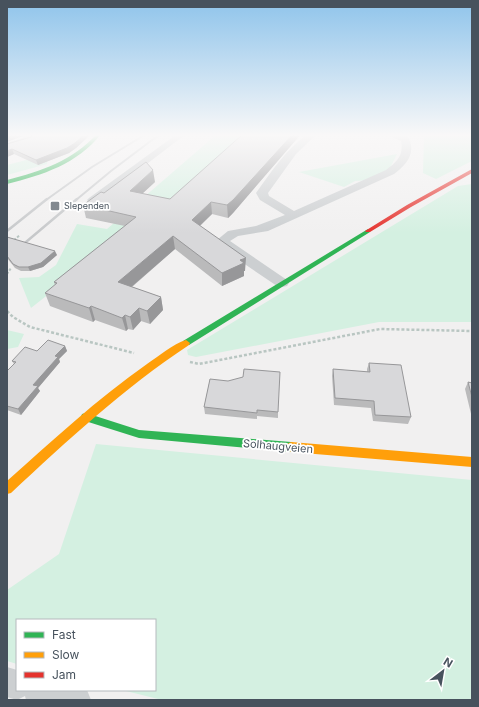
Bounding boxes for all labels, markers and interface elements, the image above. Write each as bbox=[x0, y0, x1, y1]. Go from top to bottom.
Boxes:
marker: Slependen bbox=[49, 200, 61, 212]
place label: Slependen bbox=[64, 200, 109, 211]
street label: Solhaugveien bbox=[242, 436, 314, 456]
legend bbox=[16, 619, 156, 691]
text: Fast bbox=[52, 627, 76, 642]
text: Slow bbox=[52, 647, 80, 662]
north arrow bbox=[423, 651, 463, 691]
text: N bbox=[441, 654, 455, 671]
text: Jam bbox=[52, 667, 76, 682]

